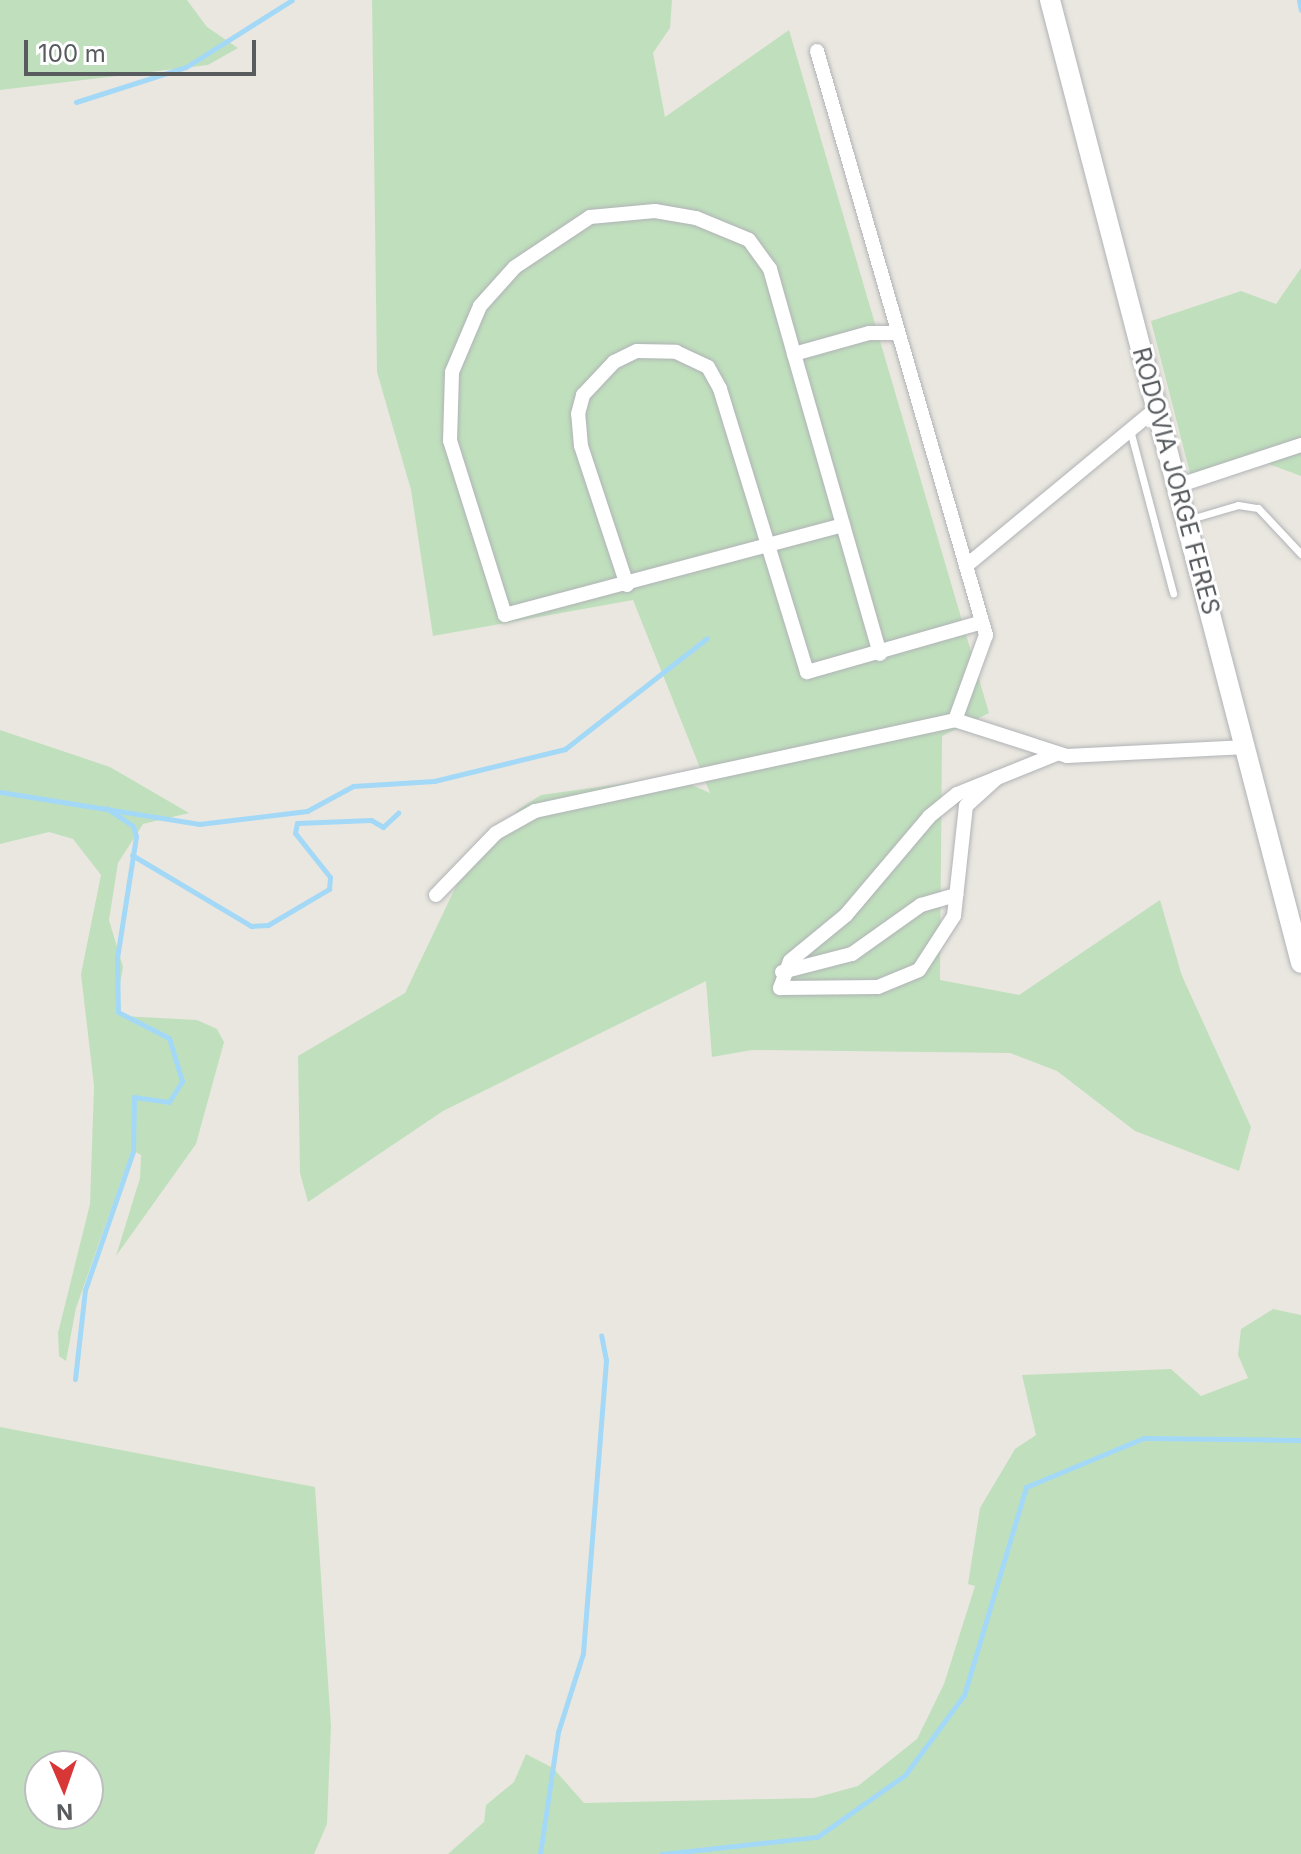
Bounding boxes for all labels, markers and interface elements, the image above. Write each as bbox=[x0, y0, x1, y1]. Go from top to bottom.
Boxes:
scale bar bbox=[28, 24, 260, 74]
text: 100 m bbox=[38, 39, 106, 68]
street label: RODOVIA JORGE FERES bbox=[1126, 344, 1226, 618]
north arrow bbox=[24, 1750, 104, 1830]
text: N bbox=[56, 1799, 74, 1825]

